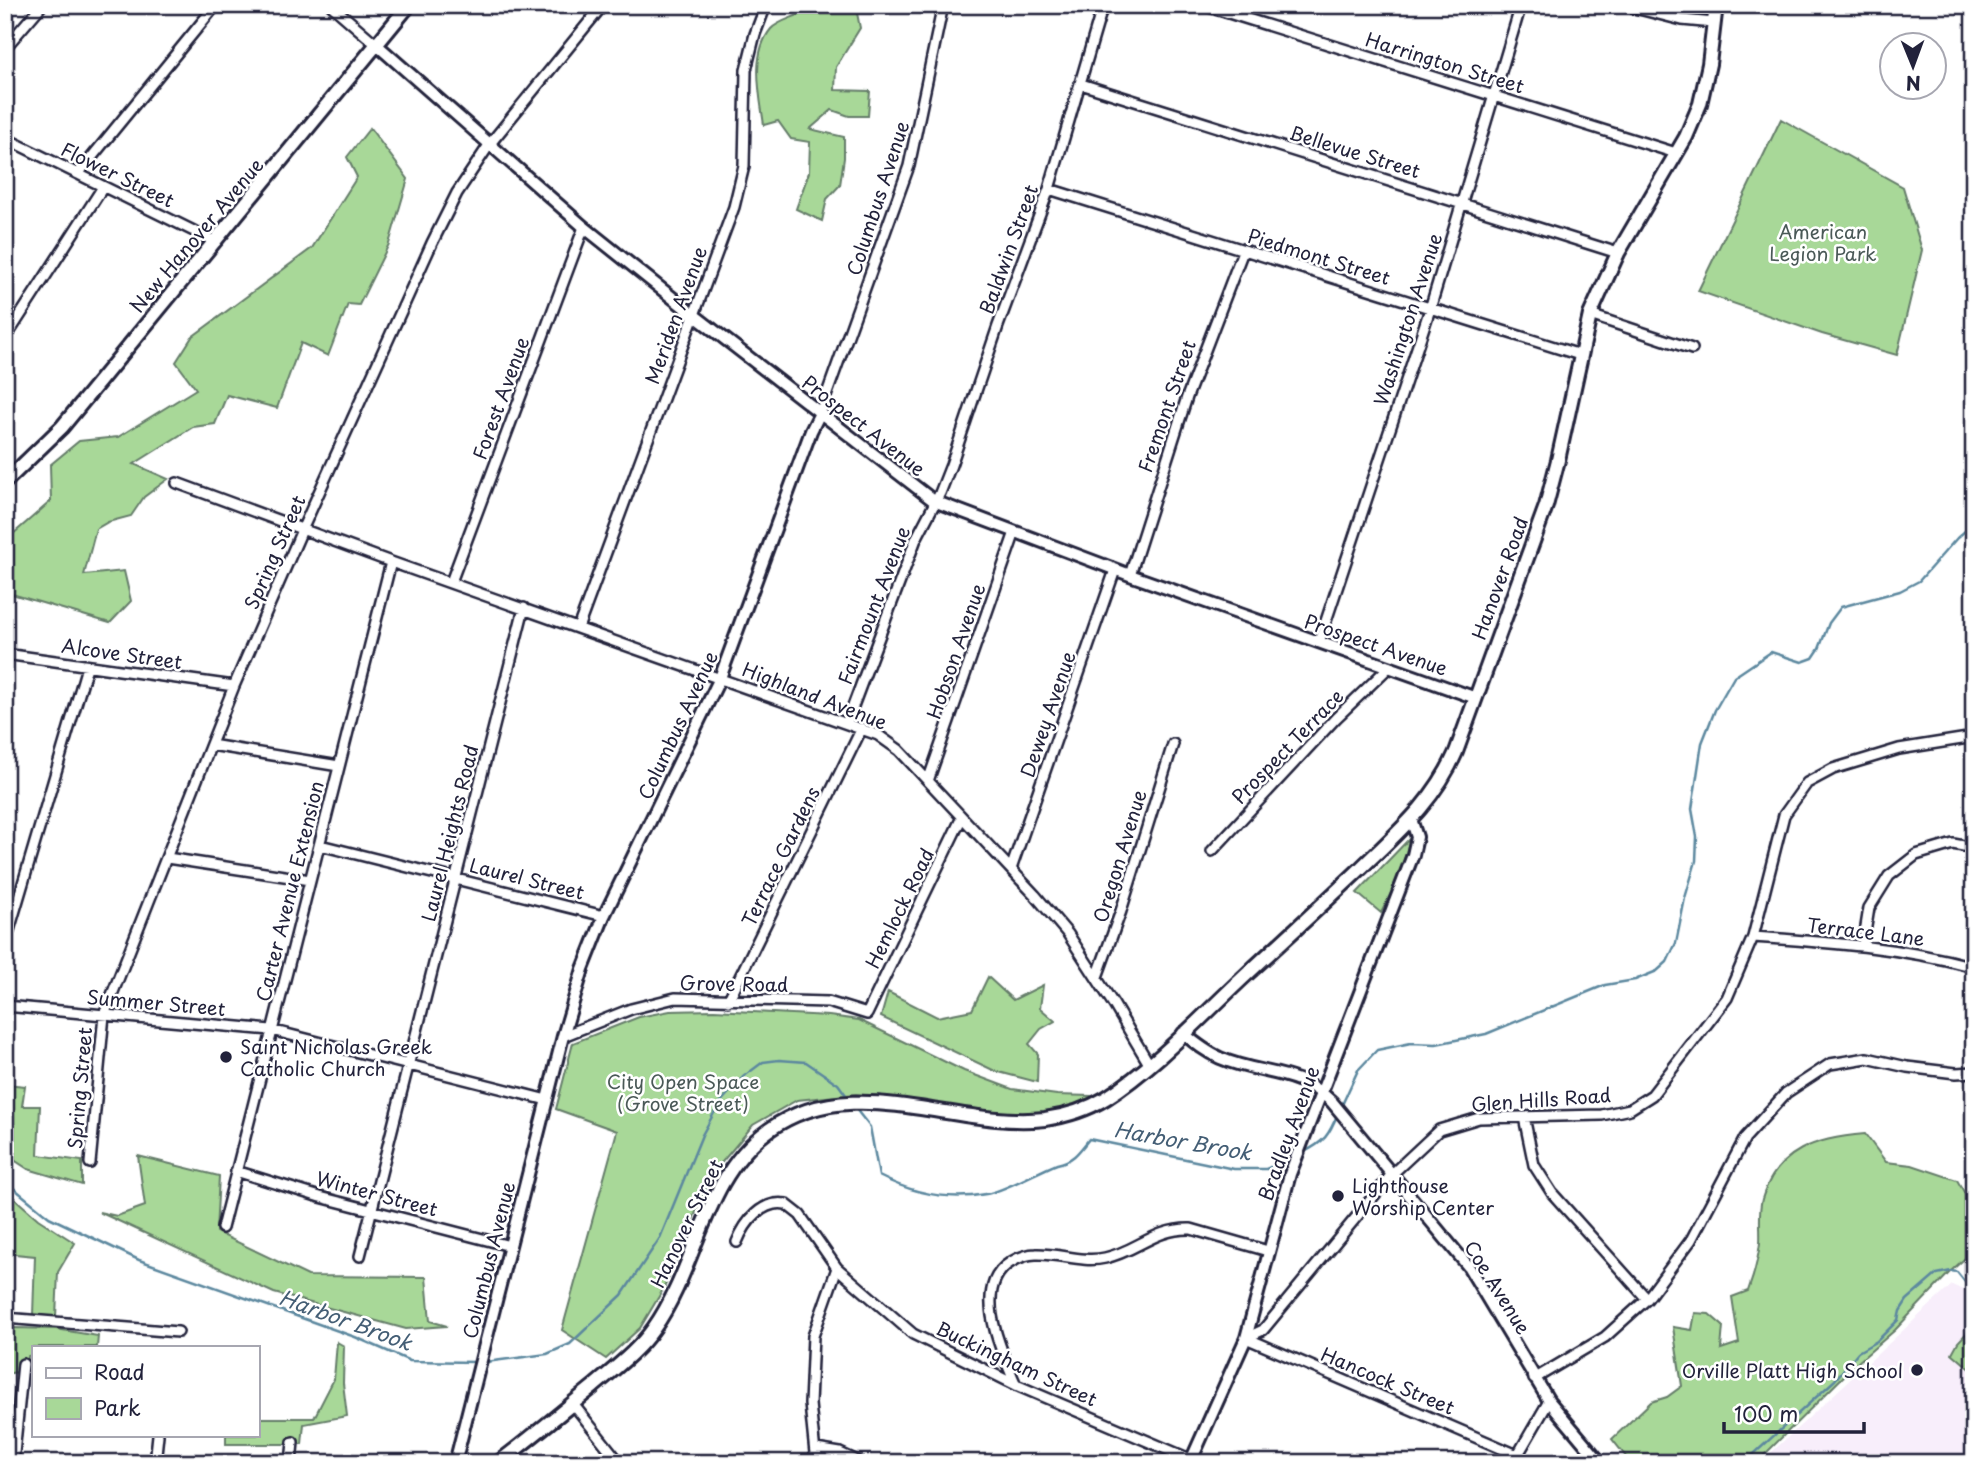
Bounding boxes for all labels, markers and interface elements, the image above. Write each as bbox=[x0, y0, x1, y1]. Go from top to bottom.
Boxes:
street label: Harrington Street bbox=[1362, 25, 1528, 99]
north arrow bbox=[1878, 32, 1948, 102]
text: N bbox=[1906, 70, 1921, 98]
street label: Columbus Avenue bbox=[839, 117, 915, 279]
street label: Bellevue Street bbox=[1286, 118, 1424, 184]
street label: Flower Street bbox=[57, 134, 180, 214]
street label: New Hanover Avenue bbox=[123, 151, 269, 319]
street label: Baldwin Street bbox=[972, 180, 1044, 318]
park label: American Legion Park bbox=[1769, 217, 1877, 267]
street label: Piedmont Street bbox=[1244, 221, 1394, 291]
street label: Washington Avenue bbox=[1366, 229, 1448, 409]
street label: Meriden Avenue bbox=[637, 242, 713, 388]
street label: Forest Avenue bbox=[465, 333, 535, 463]
street label: Fremont Street bbox=[1130, 336, 1202, 476]
street label: Prospect Avenue bbox=[796, 368, 932, 482]
street label: Spring Street bbox=[236, 490, 312, 614]
street label: Hanover Road bbox=[1464, 513, 1534, 643]
street label: Fairmount Avenue bbox=[830, 522, 916, 688]
street label: Hobson Avenue bbox=[919, 580, 991, 722]
street label: Prospect Avenue bbox=[1301, 606, 1451, 682]
street label: Alcove Street bbox=[60, 631, 184, 675]
street label: Columbus Avenue bbox=[630, 646, 724, 804]
street label: Dewey Avenue bbox=[1012, 647, 1082, 781]
street label: Highland Avenue bbox=[739, 655, 891, 735]
street label: Prospect Terrace bbox=[1225, 682, 1349, 810]
street label: Laurel Heights Road bbox=[414, 742, 484, 924]
street label: Carter Avenue Extension bbox=[248, 778, 330, 1004]
street label: Terrace Gardens bbox=[734, 781, 826, 931]
street label: Oregon Avenue bbox=[1086, 786, 1152, 926]
street label: Hemlock Road bbox=[858, 843, 940, 973]
street label: Laurel Street bbox=[467, 850, 588, 906]
street label: Terrace Lane bbox=[1806, 910, 1926, 952]
street label: Grove Road bbox=[679, 968, 789, 998]
street label: Summer Street bbox=[85, 982, 227, 1022]
street label: Spring Street bbox=[60, 1026, 98, 1150]
place label: Saint Nicholas Greek Catholic Church bbox=[240, 1032, 433, 1082]
marker: Saint Nicholas Greek Catholic Church bbox=[218, 1049, 234, 1065]
street label: Bradley Avenue bbox=[1251, 1062, 1325, 1204]
park label: City Open Space (Grove Street) bbox=[607, 1067, 759, 1117]
street label: Glen Hills Road bbox=[1470, 1080, 1612, 1118]
water label: Harbor Brook bbox=[1112, 1112, 1255, 1168]
street label: Hanover Street bbox=[643, 1154, 729, 1292]
street label: Winter Street bbox=[313, 1163, 441, 1223]
place label: Lighthouse Worship Center bbox=[1352, 1171, 1494, 1221]
street label: Columbus Avenue bbox=[455, 1179, 521, 1341]
marker: Lighthouse Worship Center bbox=[1330, 1188, 1346, 1204]
street label: Coe Avenue bbox=[1458, 1235, 1538, 1339]
water label: Harbor Brook bbox=[275, 1280, 418, 1358]
street label: Buckingham Street bbox=[932, 1313, 1102, 1413]
street label: Hancock Street bbox=[1317, 1339, 1459, 1421]
legend bbox=[32, 1346, 259, 1436]
text: Road bbox=[94, 1355, 145, 1387]
place label: Orville Platt High School bbox=[1682, 1356, 1903, 1384]
marker: Orville Platt High School bbox=[1909, 1362, 1925, 1378]
text: Park bbox=[94, 1391, 141, 1423]
scale bar bbox=[1724, 1391, 1864, 1435]
text: 100 m bbox=[1734, 1397, 1798, 1429]

